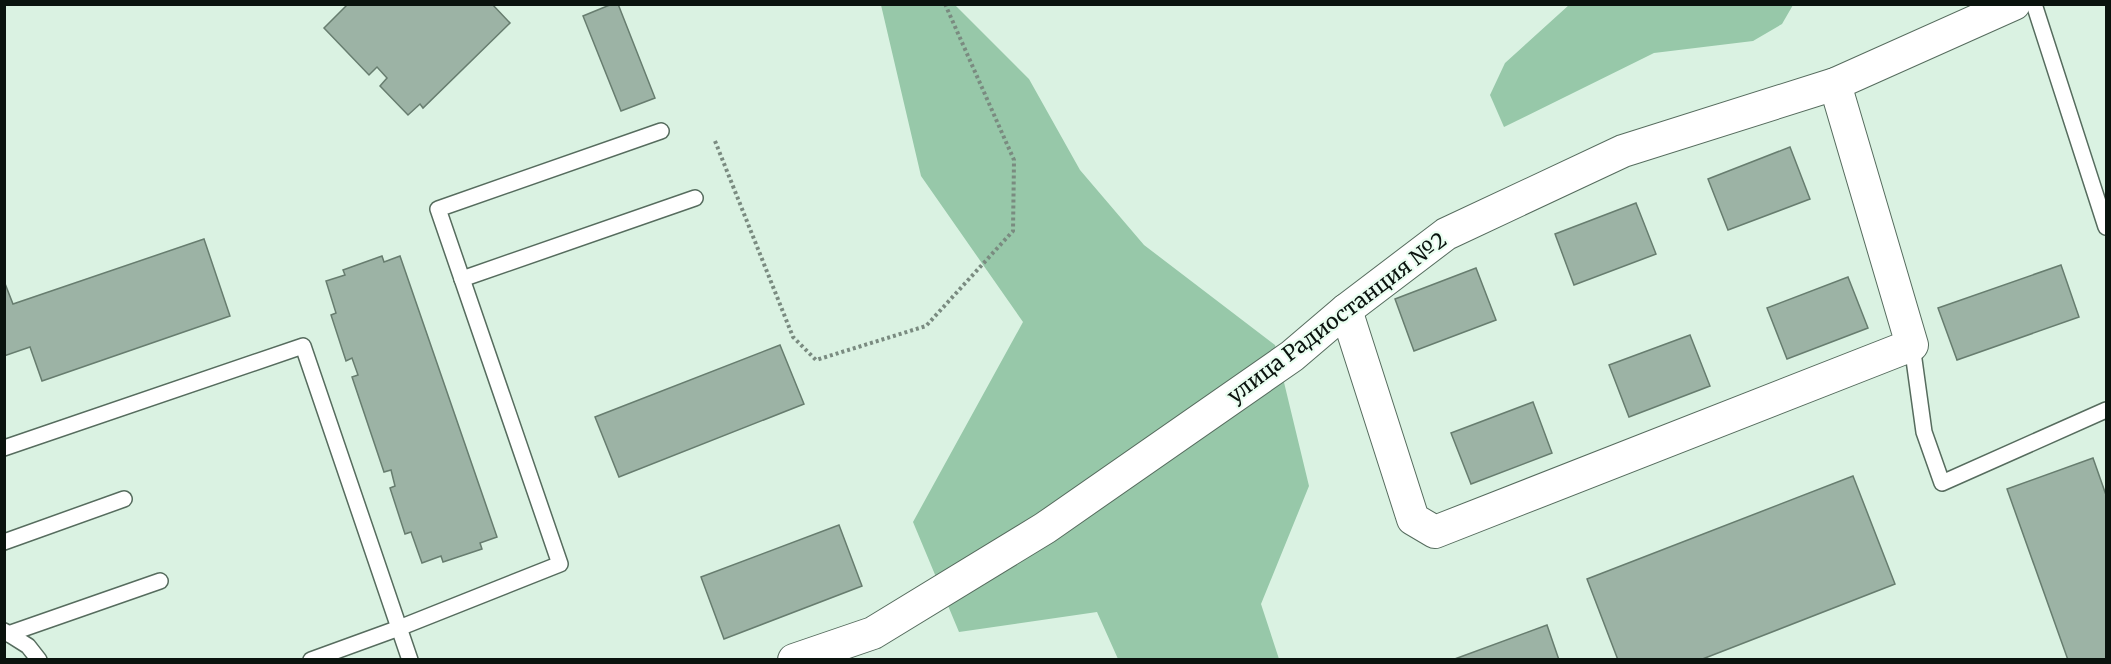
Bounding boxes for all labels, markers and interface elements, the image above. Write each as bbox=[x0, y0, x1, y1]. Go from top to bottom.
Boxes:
street label: улица Радиостанция №2 bbox=[1222, 226, 1452, 409]

